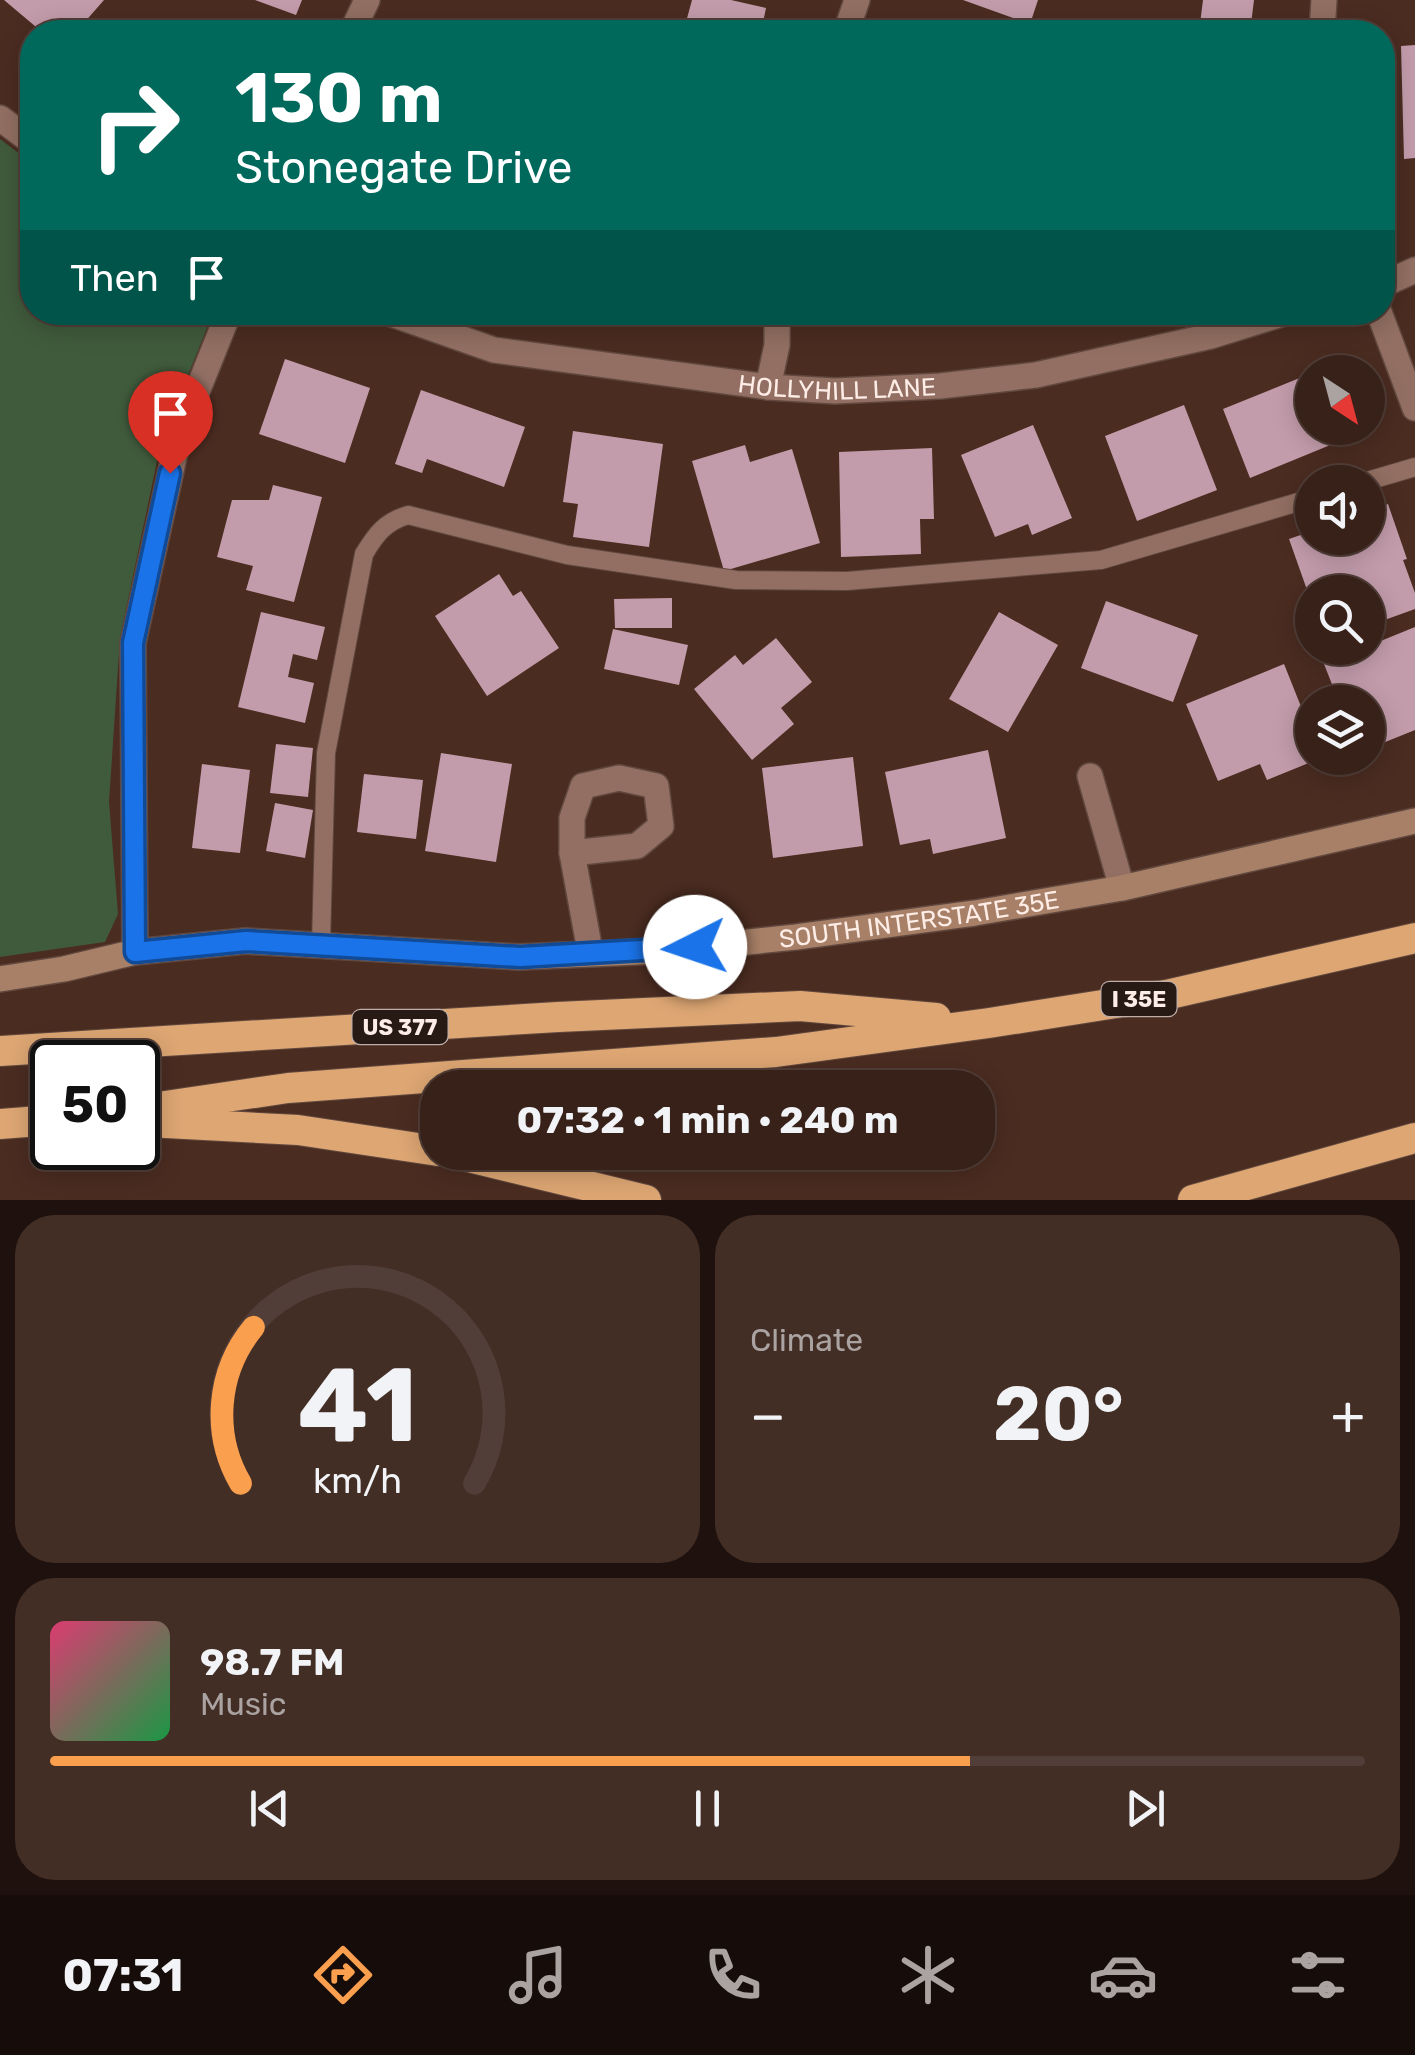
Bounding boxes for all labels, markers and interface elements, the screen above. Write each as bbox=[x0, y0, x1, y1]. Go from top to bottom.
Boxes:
text: 130 m bbox=[235, 57, 443, 140]
icon: right bbox=[70, 60, 200, 190]
text: Stonegate Drive bbox=[235, 141, 572, 194]
icon: arrive bbox=[179, 250, 234, 305]
text: Then bbox=[70, 255, 159, 301]
north arrow bbox=[1295, 355, 1385, 445]
map controls bbox=[1295, 355, 1385, 775]
street label: HOLLYHILL LANE bbox=[736, 369, 937, 406]
pin bbox=[128, 371, 213, 474]
icon: arrive bbox=[143, 386, 198, 441]
button: sound bbox=[1295, 465, 1385, 555]
button: search bbox=[1295, 575, 1385, 665]
button: layers bbox=[1295, 685, 1385, 775]
street label: SOUTH INTERSTATE 35E bbox=[778, 885, 1061, 954]
position arrow bbox=[643, 895, 747, 999]
road number: I 35E bbox=[1102, 982, 1176, 1016]
road number: US 377 bbox=[352, 1010, 448, 1044]
speed limit sign: 50 bbox=[30, 1040, 160, 1170]
text: 07:32 · 1 min · 240 m bbox=[516, 1097, 899, 1143]
text: Climate bbox=[750, 1321, 863, 1359]
text: 41 bbox=[297, 1344, 418, 1467]
text: 20° bbox=[993, 1370, 1124, 1459]
text: − bbox=[750, 1383, 786, 1448]
text: + bbox=[1331, 1383, 1365, 1448]
text: km/h bbox=[313, 1460, 402, 1502]
text: 98.7 FM bbox=[200, 1639, 344, 1685]
text: Music bbox=[200, 1685, 286, 1723]
icon: previous bbox=[242, 1781, 297, 1836]
icon: pause bbox=[680, 1781, 735, 1836]
icon: next bbox=[1118, 1781, 1173, 1836]
icon: directions bbox=[308, 1940, 378, 2010]
icon: music bbox=[503, 1940, 573, 2010]
icon: phone bbox=[698, 1940, 768, 2010]
icon: climate bbox=[893, 1940, 963, 2010]
icon: car bbox=[1088, 1940, 1158, 2010]
icon: filters bbox=[1283, 1940, 1353, 2010]
text: 07:31 bbox=[62, 1949, 183, 2002]

